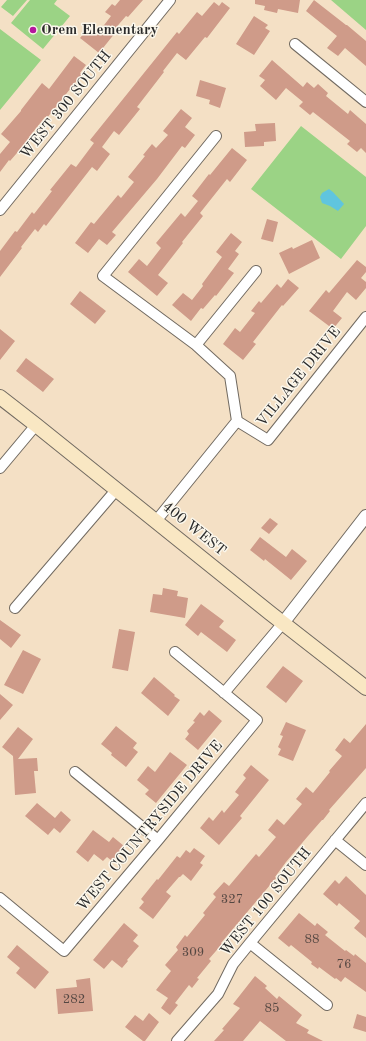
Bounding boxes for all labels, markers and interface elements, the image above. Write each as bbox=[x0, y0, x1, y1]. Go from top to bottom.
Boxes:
place label: Orem Elementary bbox=[41, 21, 158, 39]
marker: Orem Elementary bbox=[28, 25, 38, 35]
street label: WEST 300 SOUTH bbox=[17, 47, 115, 163]
street label: VILLAGE DRIVE bbox=[253, 323, 345, 431]
street label: 400 WEST bbox=[159, 498, 229, 560]
street label: WEST COUNTRYSIDE DRIVE bbox=[73, 737, 227, 915]
street label: WEST 100 SOUTH bbox=[217, 844, 315, 960]
house number: 327 bbox=[221, 892, 243, 908]
house number: 88 bbox=[304, 932, 320, 948]
house number: 309 bbox=[182, 945, 204, 961]
house number: 76 bbox=[336, 957, 352, 973]
house number: 282 bbox=[63, 992, 85, 1008]
house number: 85 bbox=[264, 1001, 280, 1017]

